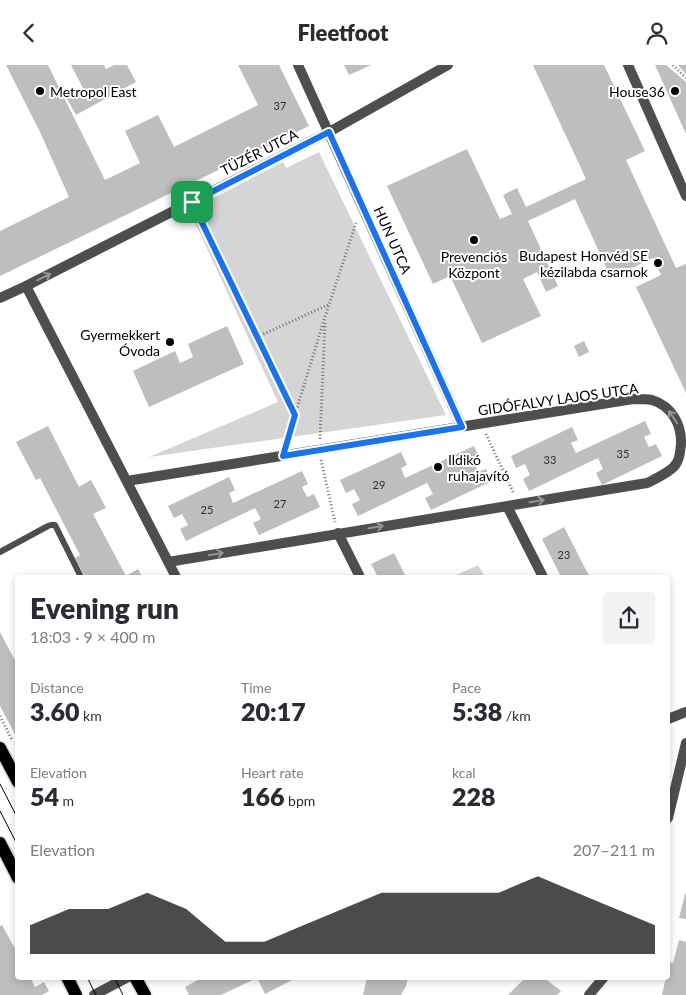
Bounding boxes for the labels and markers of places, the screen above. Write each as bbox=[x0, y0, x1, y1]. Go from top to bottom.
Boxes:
place label: Metropol East bbox=[50, 83, 137, 100]
place label: House36 bbox=[609, 83, 665, 100]
marker: Metropol East bbox=[34, 85, 46, 97]
marker: House36 bbox=[669, 85, 681, 97]
pin bbox=[171, 181, 213, 223]
marker: Prevenciós Központ bbox=[468, 234, 480, 246]
place label: Budapest Honvéd SE kézilabda csarnok bbox=[519, 247, 649, 280]
place label: Prevenciós Központ bbox=[441, 248, 507, 281]
marker: Budapest Honvéd SE kézilabda csarnok bbox=[652, 257, 664, 269]
place label: Gyermekkert Óvoda bbox=[80, 326, 160, 359]
marker: Gyermekkert Óvoda bbox=[164, 336, 176, 348]
place label: Ildikó ruhajavító bbox=[448, 451, 509, 484]
marker: Ildikó ruhajavító bbox=[432, 461, 444, 473]

